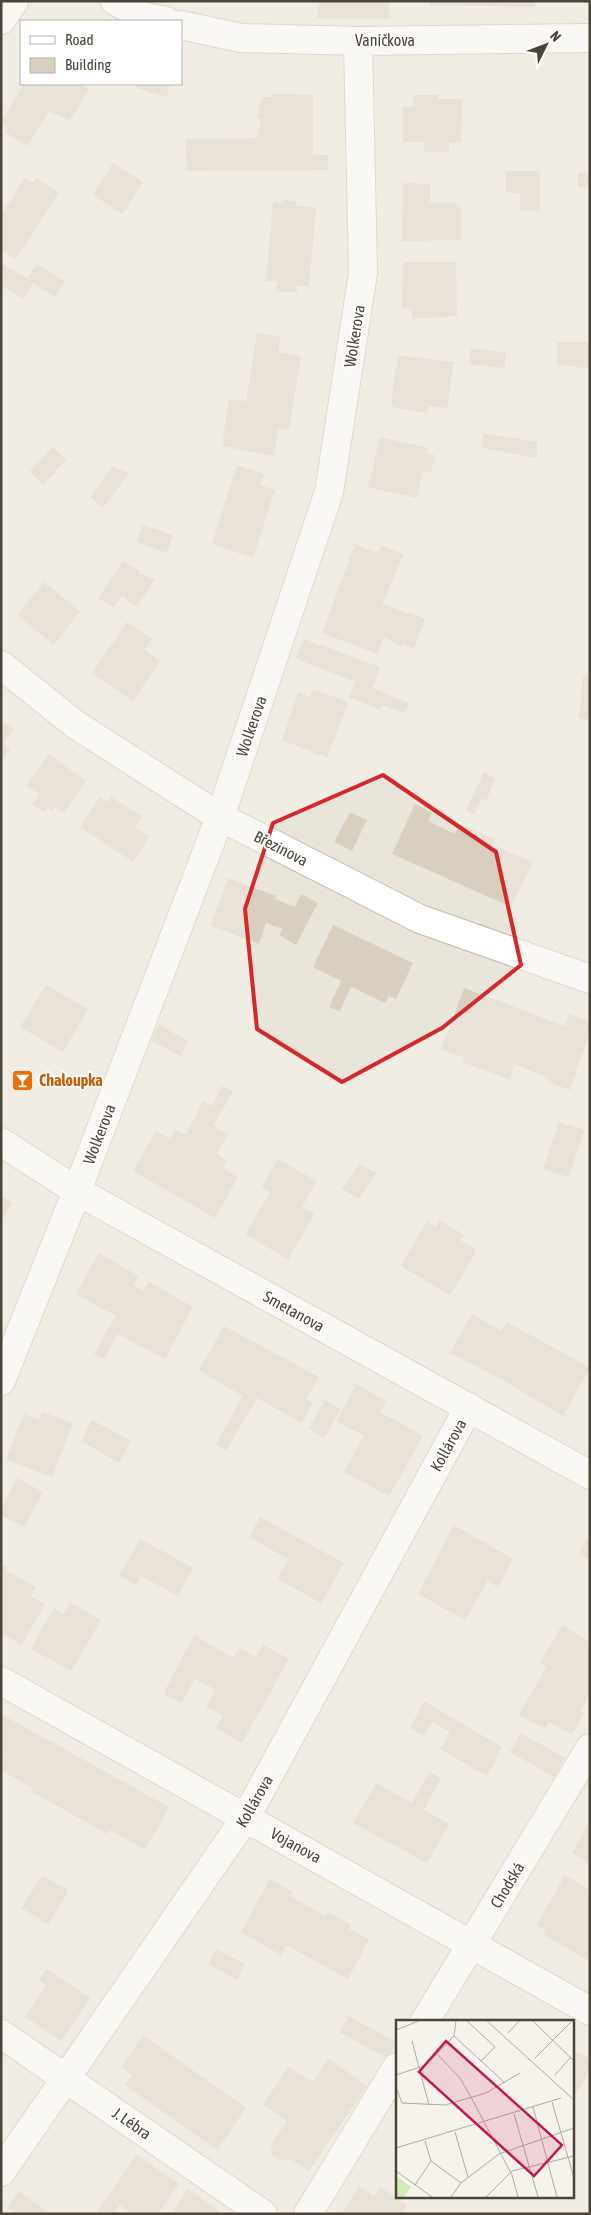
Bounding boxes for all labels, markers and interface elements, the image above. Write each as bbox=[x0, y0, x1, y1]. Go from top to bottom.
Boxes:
legend bbox=[20, 20, 182, 85]
north arrow bbox=[521, 20, 571, 70]
text: N bbox=[547, 28, 564, 45]
text: Road bbox=[65, 31, 94, 48]
street label: Vaníčkova bbox=[355, 31, 415, 49]
text: Building bbox=[65, 56, 111, 73]
street label: Wolkerova bbox=[340, 304, 368, 368]
street label: Wolkerova bbox=[232, 693, 270, 759]
street label: Březinova bbox=[251, 827, 311, 869]
bar icon: Chaloupka bbox=[11, 1068, 35, 1092]
place label: Chaloupka bbox=[39, 1071, 103, 1089]
street label: Wolkerova bbox=[79, 1101, 119, 1167]
street label: Smetanova bbox=[261, 1287, 327, 1335]
street label: Kollárova bbox=[426, 1416, 470, 1474]
street label: Kollárova bbox=[232, 1772, 276, 1830]
street label: Vojanova bbox=[267, 1824, 324, 1867]
street label: Chodská bbox=[486, 1859, 528, 1911]
inset map bbox=[396, 2020, 574, 2198]
street label: J. Lébra bbox=[109, 2103, 155, 2143]

